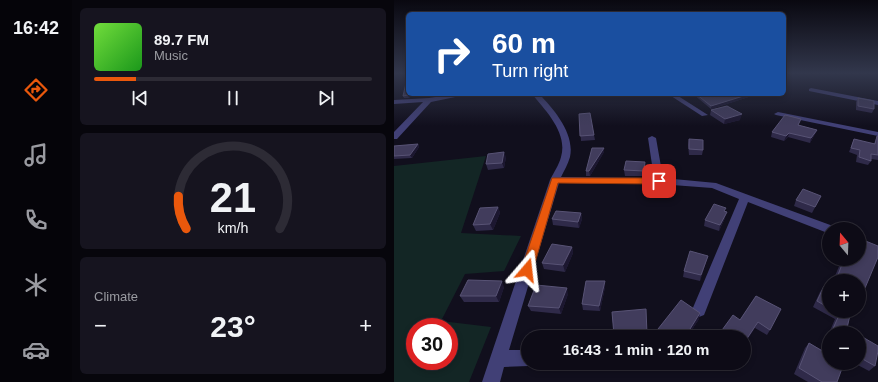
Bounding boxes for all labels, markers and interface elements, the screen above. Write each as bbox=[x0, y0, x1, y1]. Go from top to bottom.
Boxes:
text: 16:42 bbox=[13, 18, 59, 38]
icon: right bbox=[426, 28, 478, 80]
text: 60 m bbox=[492, 28, 556, 59]
text: 89.7 FM bbox=[154, 31, 209, 48]
text: Music bbox=[154, 48, 188, 63]
text: Turn right bbox=[492, 61, 568, 81]
icon: directions bbox=[22, 76, 50, 104]
icon: previous bbox=[129, 87, 151, 109]
icon: pause bbox=[222, 87, 244, 109]
icon: next bbox=[315, 87, 337, 109]
icon: music bbox=[22, 141, 50, 169]
pin bbox=[642, 164, 676, 198]
icon: arrive bbox=[648, 170, 670, 192]
text: 21 bbox=[210, 174, 256, 221]
icon: phone bbox=[22, 206, 50, 234]
text: km/h bbox=[218, 220, 249, 236]
north arrow bbox=[822, 222, 866, 266]
map controls bbox=[822, 222, 866, 370]
position arrow bbox=[506, 249, 548, 291]
icon: climate bbox=[22, 271, 50, 299]
button: + bbox=[822, 274, 866, 318]
text: Climate bbox=[94, 289, 138, 304]
text: 23° bbox=[210, 310, 256, 343]
text: − bbox=[94, 313, 107, 338]
text: + bbox=[359, 313, 372, 338]
speed limit sign: 30 bbox=[406, 318, 458, 370]
button: − bbox=[822, 326, 866, 370]
icon: car bbox=[22, 336, 50, 364]
text: 16:43 · 1 min · 120 m bbox=[563, 341, 709, 358]

